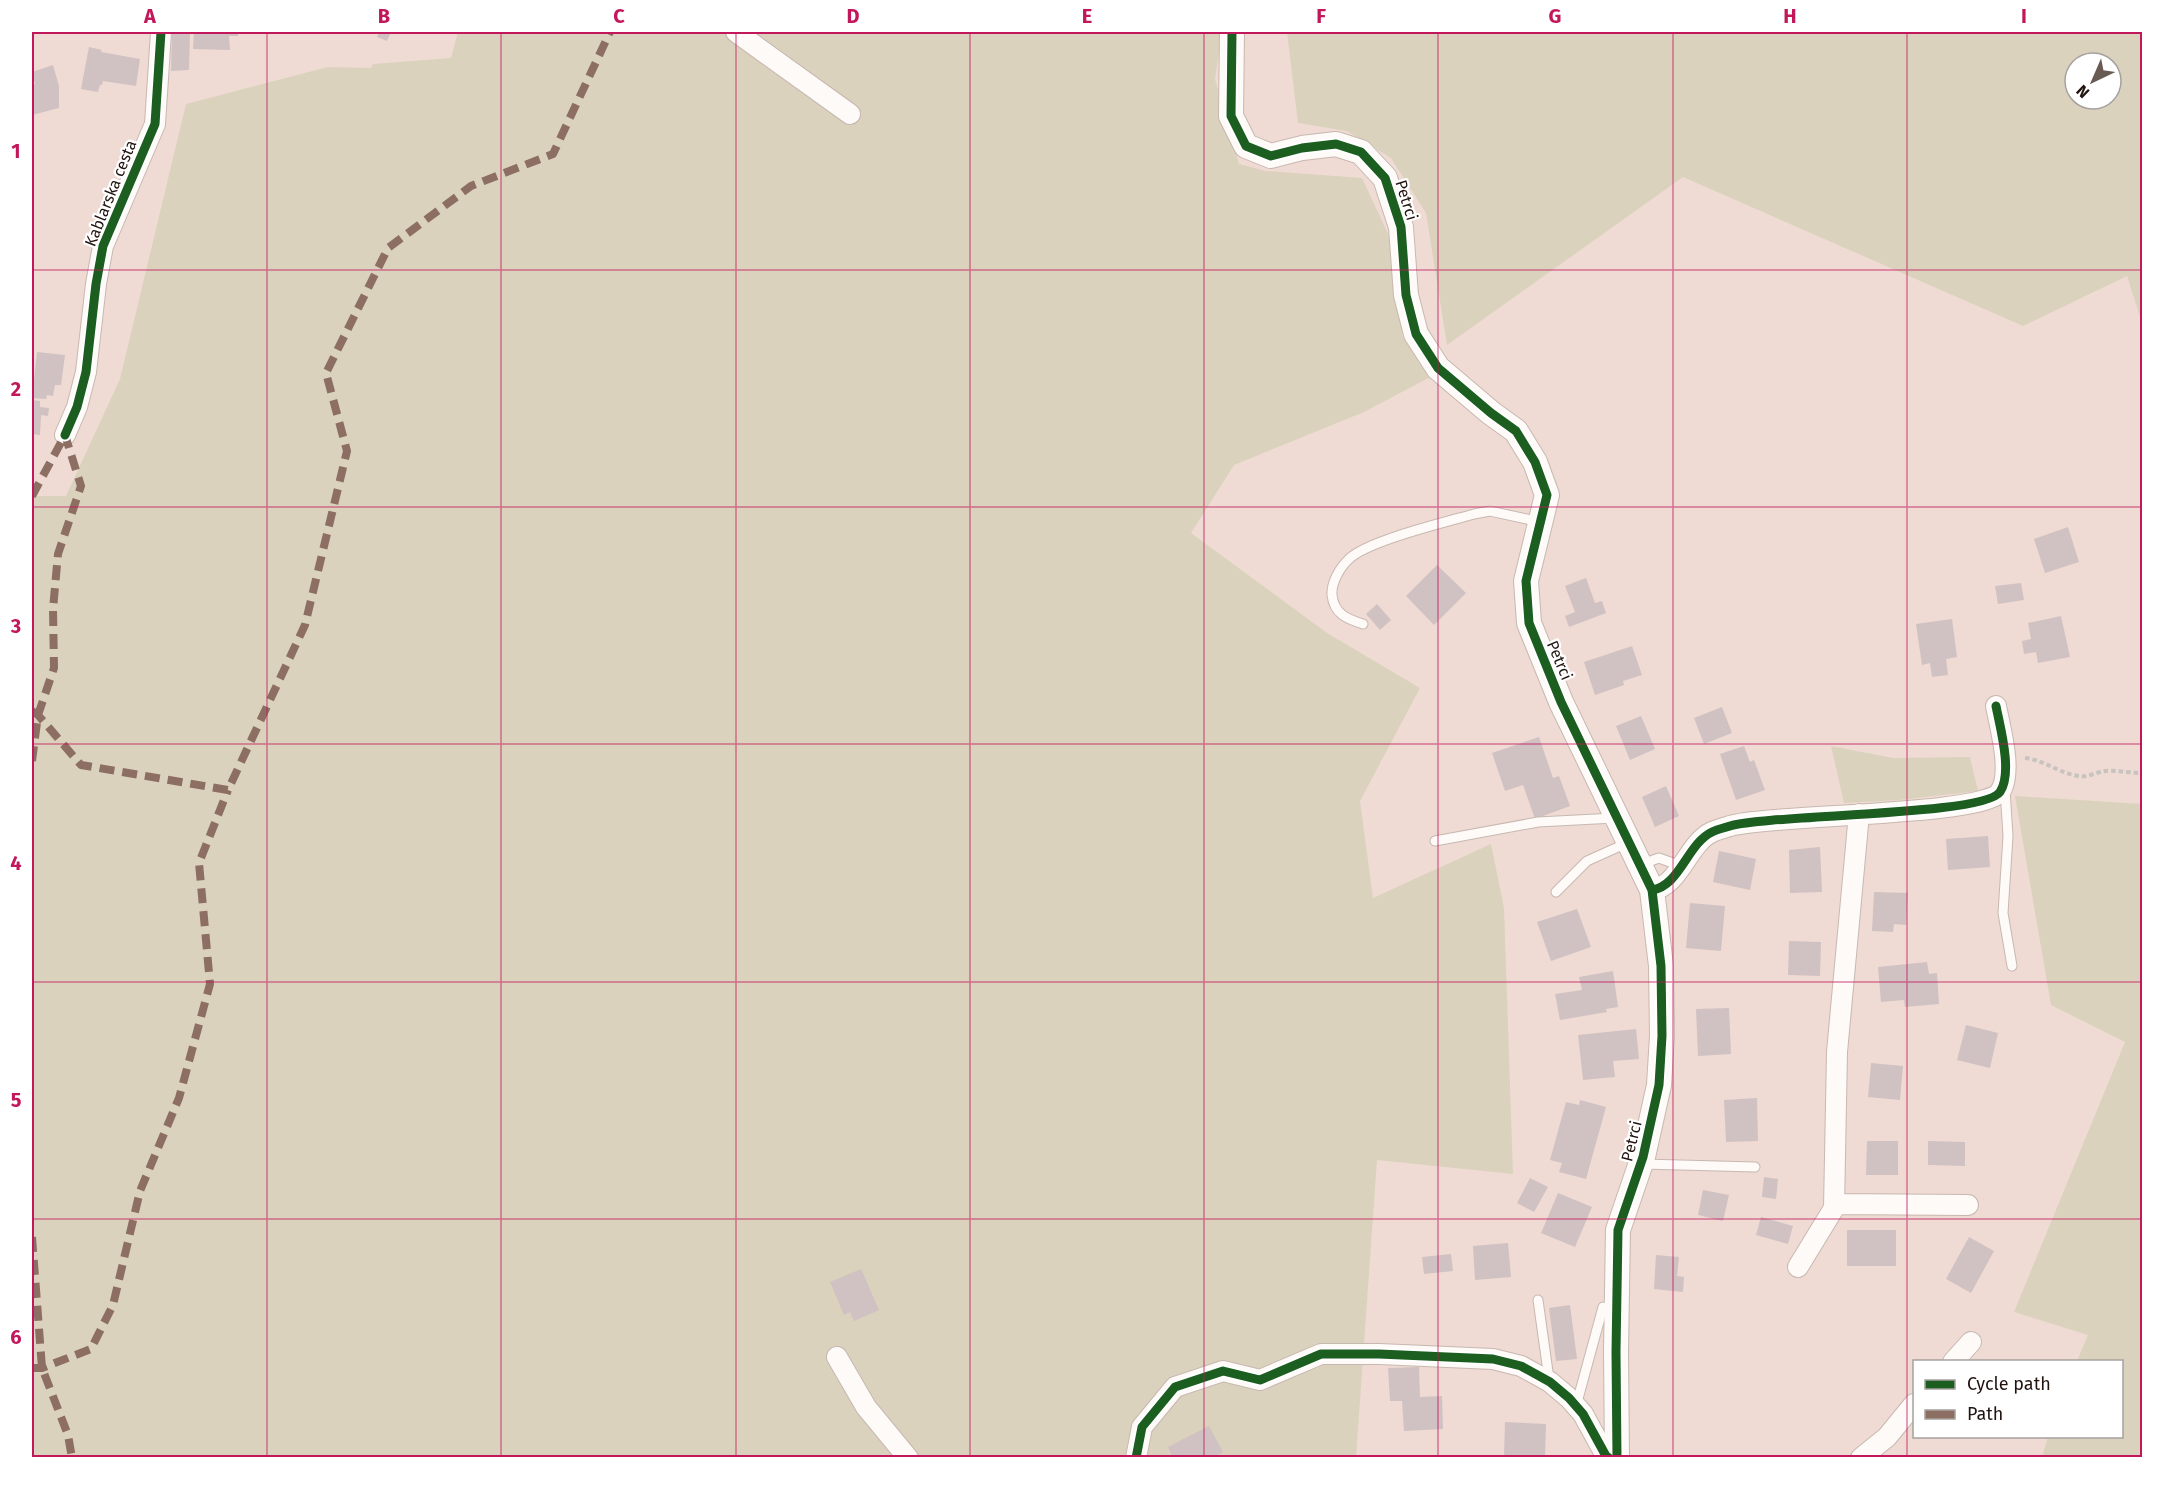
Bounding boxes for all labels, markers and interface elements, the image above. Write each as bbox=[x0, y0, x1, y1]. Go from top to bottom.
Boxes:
text: A bbox=[143, 4, 157, 28]
text: B bbox=[378, 4, 390, 28]
text: C bbox=[613, 4, 625, 28]
text: D bbox=[846, 4, 860, 28]
text: E bbox=[1082, 4, 1092, 28]
text: F bbox=[1316, 4, 1326, 28]
text: G bbox=[1549, 4, 1561, 28]
text: H bbox=[1783, 4, 1797, 28]
text: I bbox=[2021, 4, 2027, 28]
north arrow bbox=[2063, 51, 2123, 111]
text: N bbox=[2073, 81, 2093, 102]
street label: Kablarska cesta bbox=[80, 137, 140, 249]
text: 1 bbox=[11, 139, 21, 163]
street label: Petrci bbox=[1391, 178, 1422, 223]
text: 2 bbox=[11, 377, 21, 401]
text: 3 bbox=[10, 614, 21, 638]
street label: Petrci bbox=[1543, 638, 1576, 683]
text: 4 bbox=[10, 851, 22, 875]
text: 5 bbox=[11, 1088, 22, 1112]
street label: Petrci bbox=[1617, 1119, 1646, 1163]
text: 6 bbox=[10, 1325, 22, 1349]
legend bbox=[1913, 1360, 2123, 1438]
text: Cycle path bbox=[1967, 1373, 2051, 1395]
text: Path bbox=[1967, 1403, 2003, 1425]

